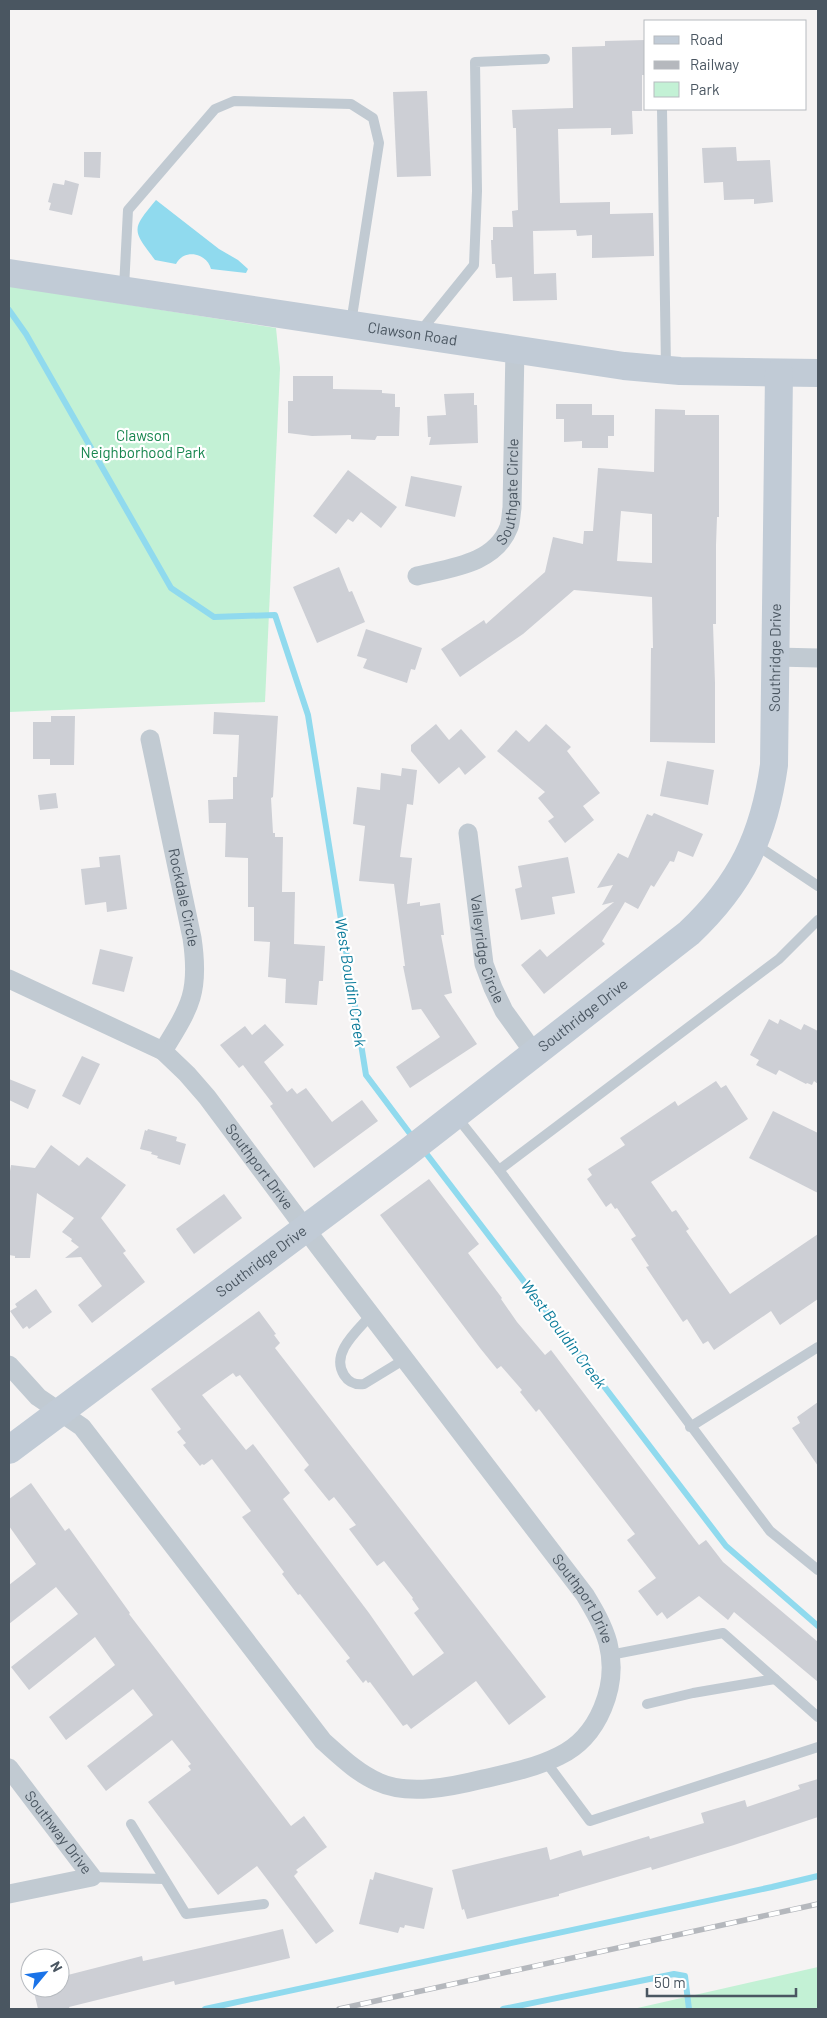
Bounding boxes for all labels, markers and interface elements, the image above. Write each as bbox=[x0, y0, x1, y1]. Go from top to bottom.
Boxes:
legend bbox=[644, 20, 807, 110]
text: Road bbox=[690, 30, 723, 48]
text: Railway bbox=[690, 55, 739, 73]
text: Park bbox=[690, 80, 720, 98]
street label: Clawson Road bbox=[367, 317, 459, 349]
park label: Clawson Neighborhood Park bbox=[81, 426, 206, 461]
street label: Southgate Circle bbox=[491, 438, 521, 548]
street label: Southridge Drive bbox=[765, 603, 784, 712]
street label: Rockdale Circle bbox=[165, 846, 203, 948]
street label: Valleyridge Circle bbox=[468, 894, 509, 1006]
water label: West Bouldin Creek bbox=[332, 916, 371, 1048]
street label: Southridge Drive bbox=[534, 974, 631, 1055]
street label: Southport Drive bbox=[222, 1120, 298, 1213]
street label: Southridge Drive bbox=[212, 1221, 310, 1300]
water label: West Bouldin Creek bbox=[518, 1276, 611, 1392]
street label: Southport Drive bbox=[549, 1550, 618, 1645]
street label: Southway Drive bbox=[21, 1787, 96, 1877]
north arrow bbox=[20, 1948, 70, 1998]
text: N bbox=[47, 1958, 66, 1975]
scale bar bbox=[647, 1966, 796, 1998]
text: 50 m bbox=[654, 1973, 686, 1991]

